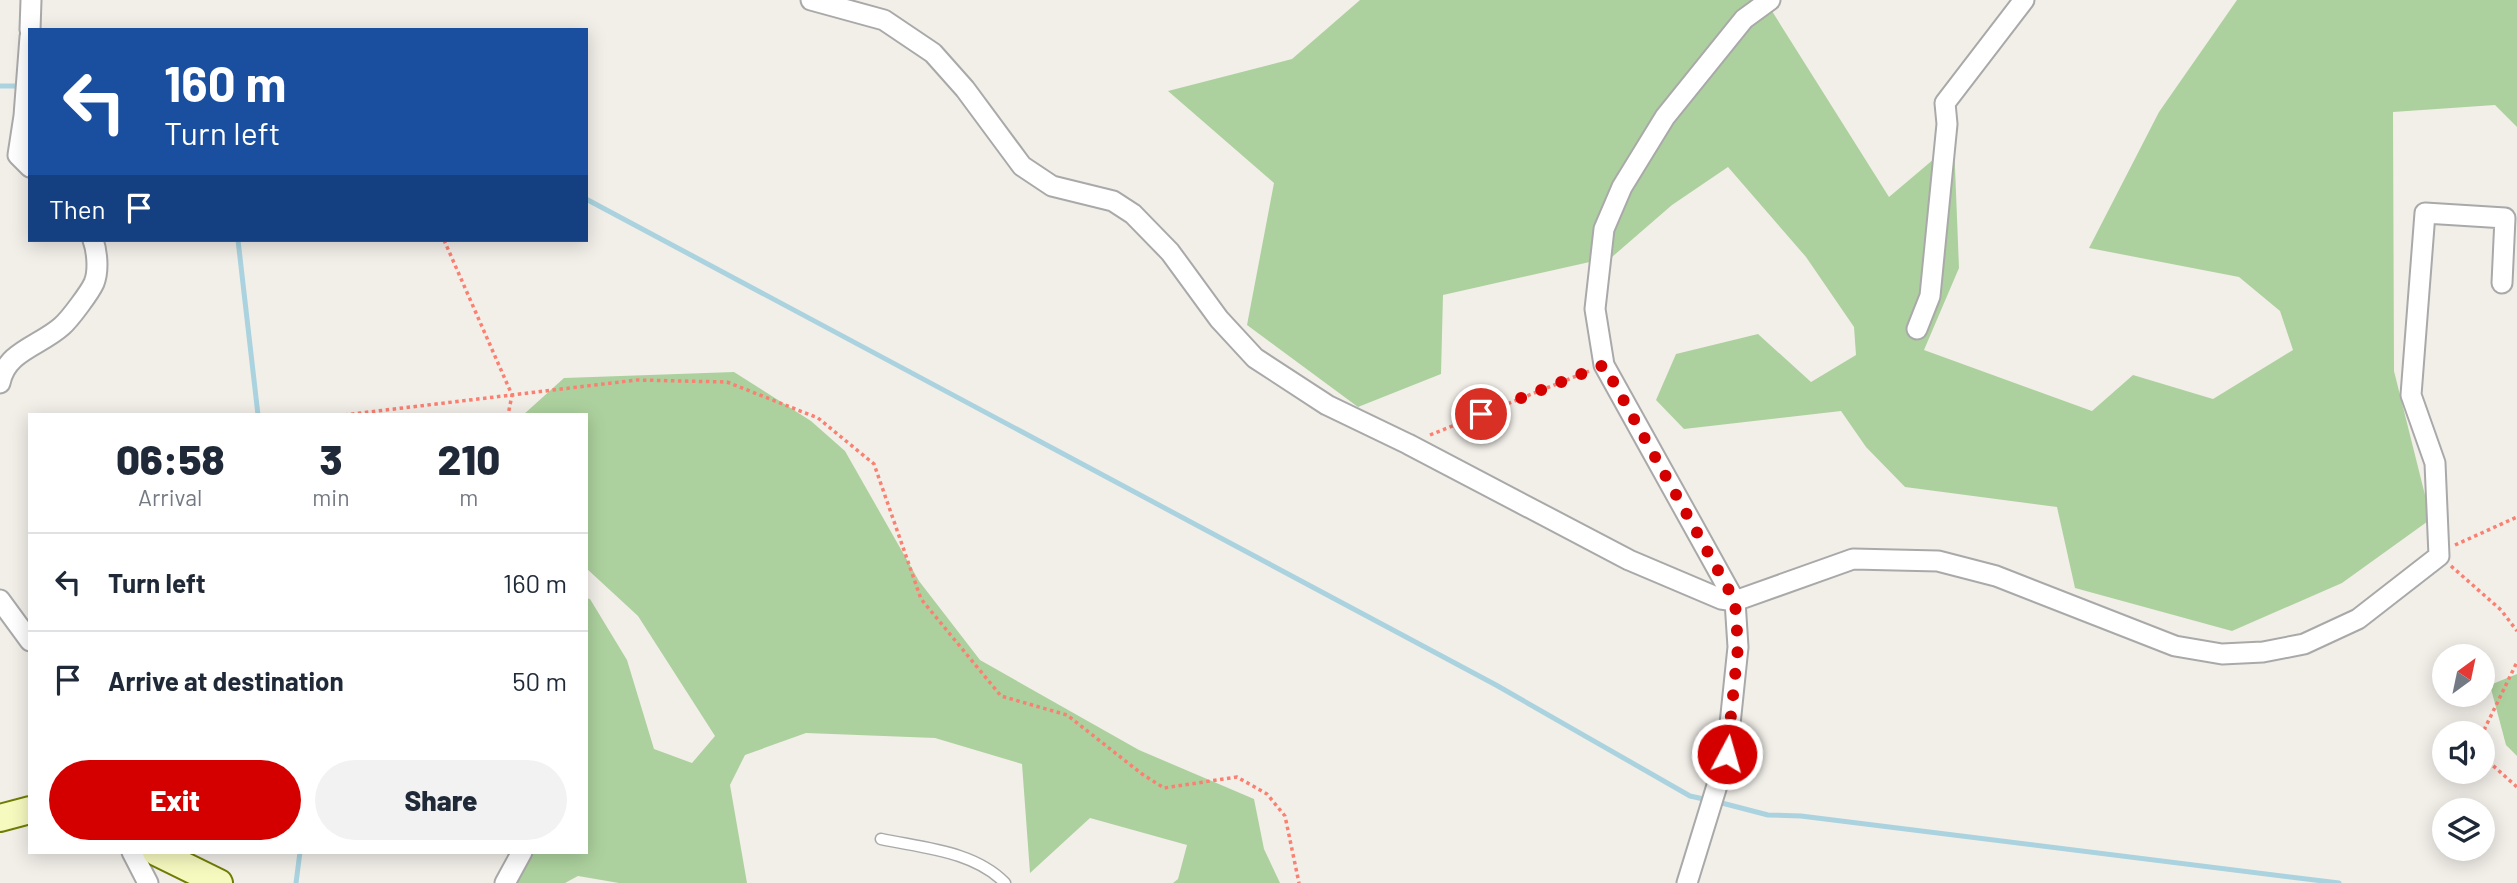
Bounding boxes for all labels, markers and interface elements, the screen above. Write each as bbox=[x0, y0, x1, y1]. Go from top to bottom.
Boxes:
text: 160 m bbox=[164, 53, 286, 112]
icon: left bbox=[49, 56, 140, 147]
text: Turn left bbox=[164, 113, 281, 151]
icon: arrive bbox=[120, 189, 158, 227]
text: Then bbox=[49, 193, 106, 224]
pin bbox=[1451, 384, 1511, 444]
icon: arrive bbox=[1462, 395, 1500, 433]
text: 06:58 bbox=[116, 433, 224, 483]
text: 3 bbox=[319, 433, 342, 483]
text: 210 bbox=[438, 433, 500, 483]
text: Arrival bbox=[138, 483, 202, 511]
text: min bbox=[312, 483, 350, 511]
text: m bbox=[459, 483, 478, 511]
icon: left bbox=[49, 563, 87, 601]
text: Turn left bbox=[108, 567, 206, 598]
text: 160 m bbox=[503, 567, 567, 598]
north arrow bbox=[2432, 644, 2496, 707]
map controls bbox=[2432, 644, 2495, 861]
icon: arrive bbox=[49, 661, 87, 699]
text: Arrive at destination bbox=[108, 665, 344, 696]
text: 50 m bbox=[512, 665, 567, 696]
position arrow bbox=[1690, 717, 1764, 791]
button: sound bbox=[2432, 721, 2495, 784]
button: Exit bbox=[49, 760, 301, 840]
button: Share bbox=[315, 760, 567, 840]
button: layers bbox=[2432, 798, 2495, 861]

